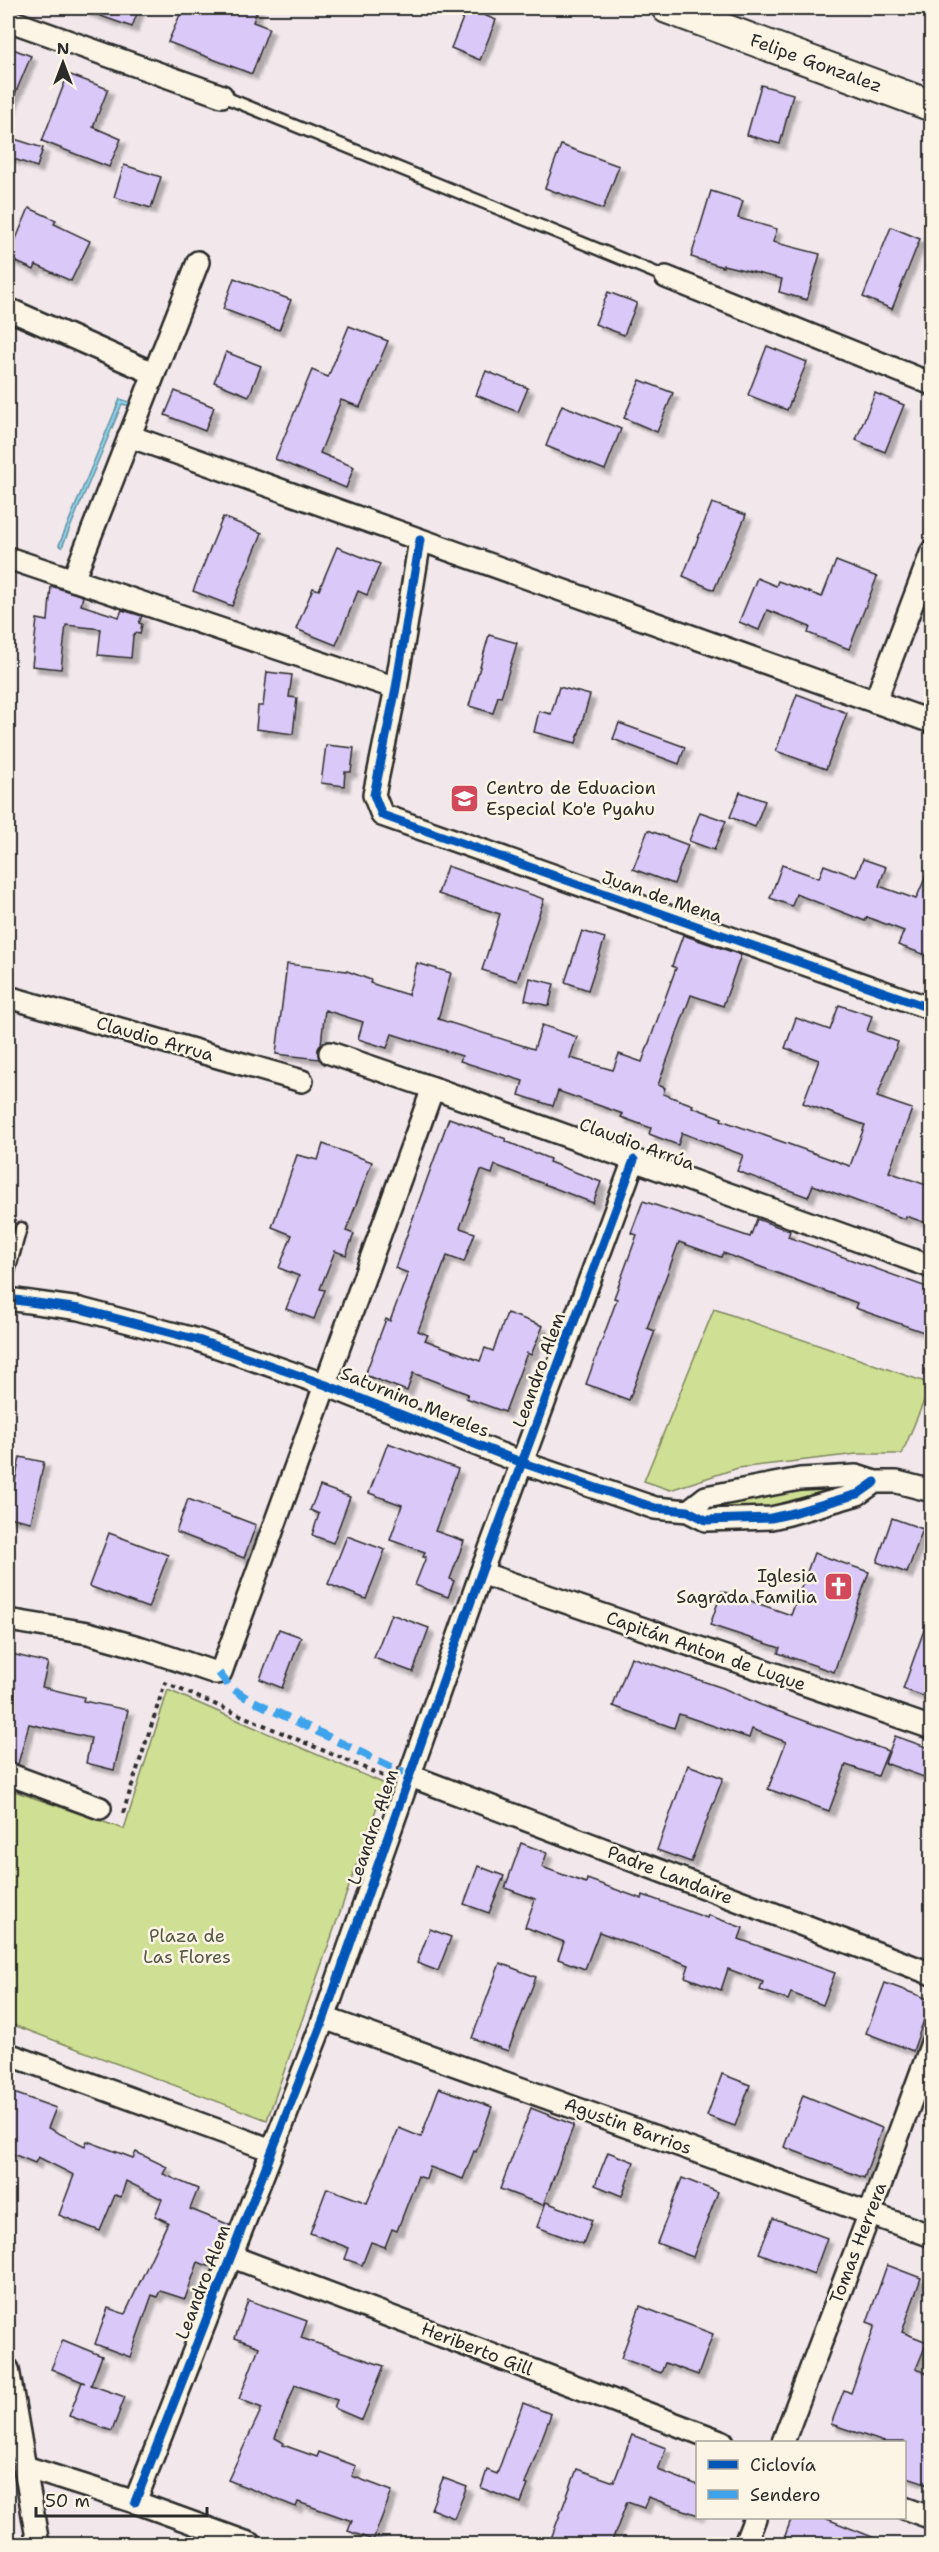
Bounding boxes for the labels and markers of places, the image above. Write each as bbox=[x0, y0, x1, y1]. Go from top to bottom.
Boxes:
place label: Centro de Eduacion Especial Ko'e Pyahu bbox=[486, 776, 656, 821]
school or university icon: Centro de Eduacion Especial Ko'e Pyahu bbox=[449, 782, 481, 814]
place label: Iglesia Sagrada Familia bbox=[676, 1564, 817, 1609]
church icon: Iglesia Sagrada Familia bbox=[822, 1570, 854, 1602]

